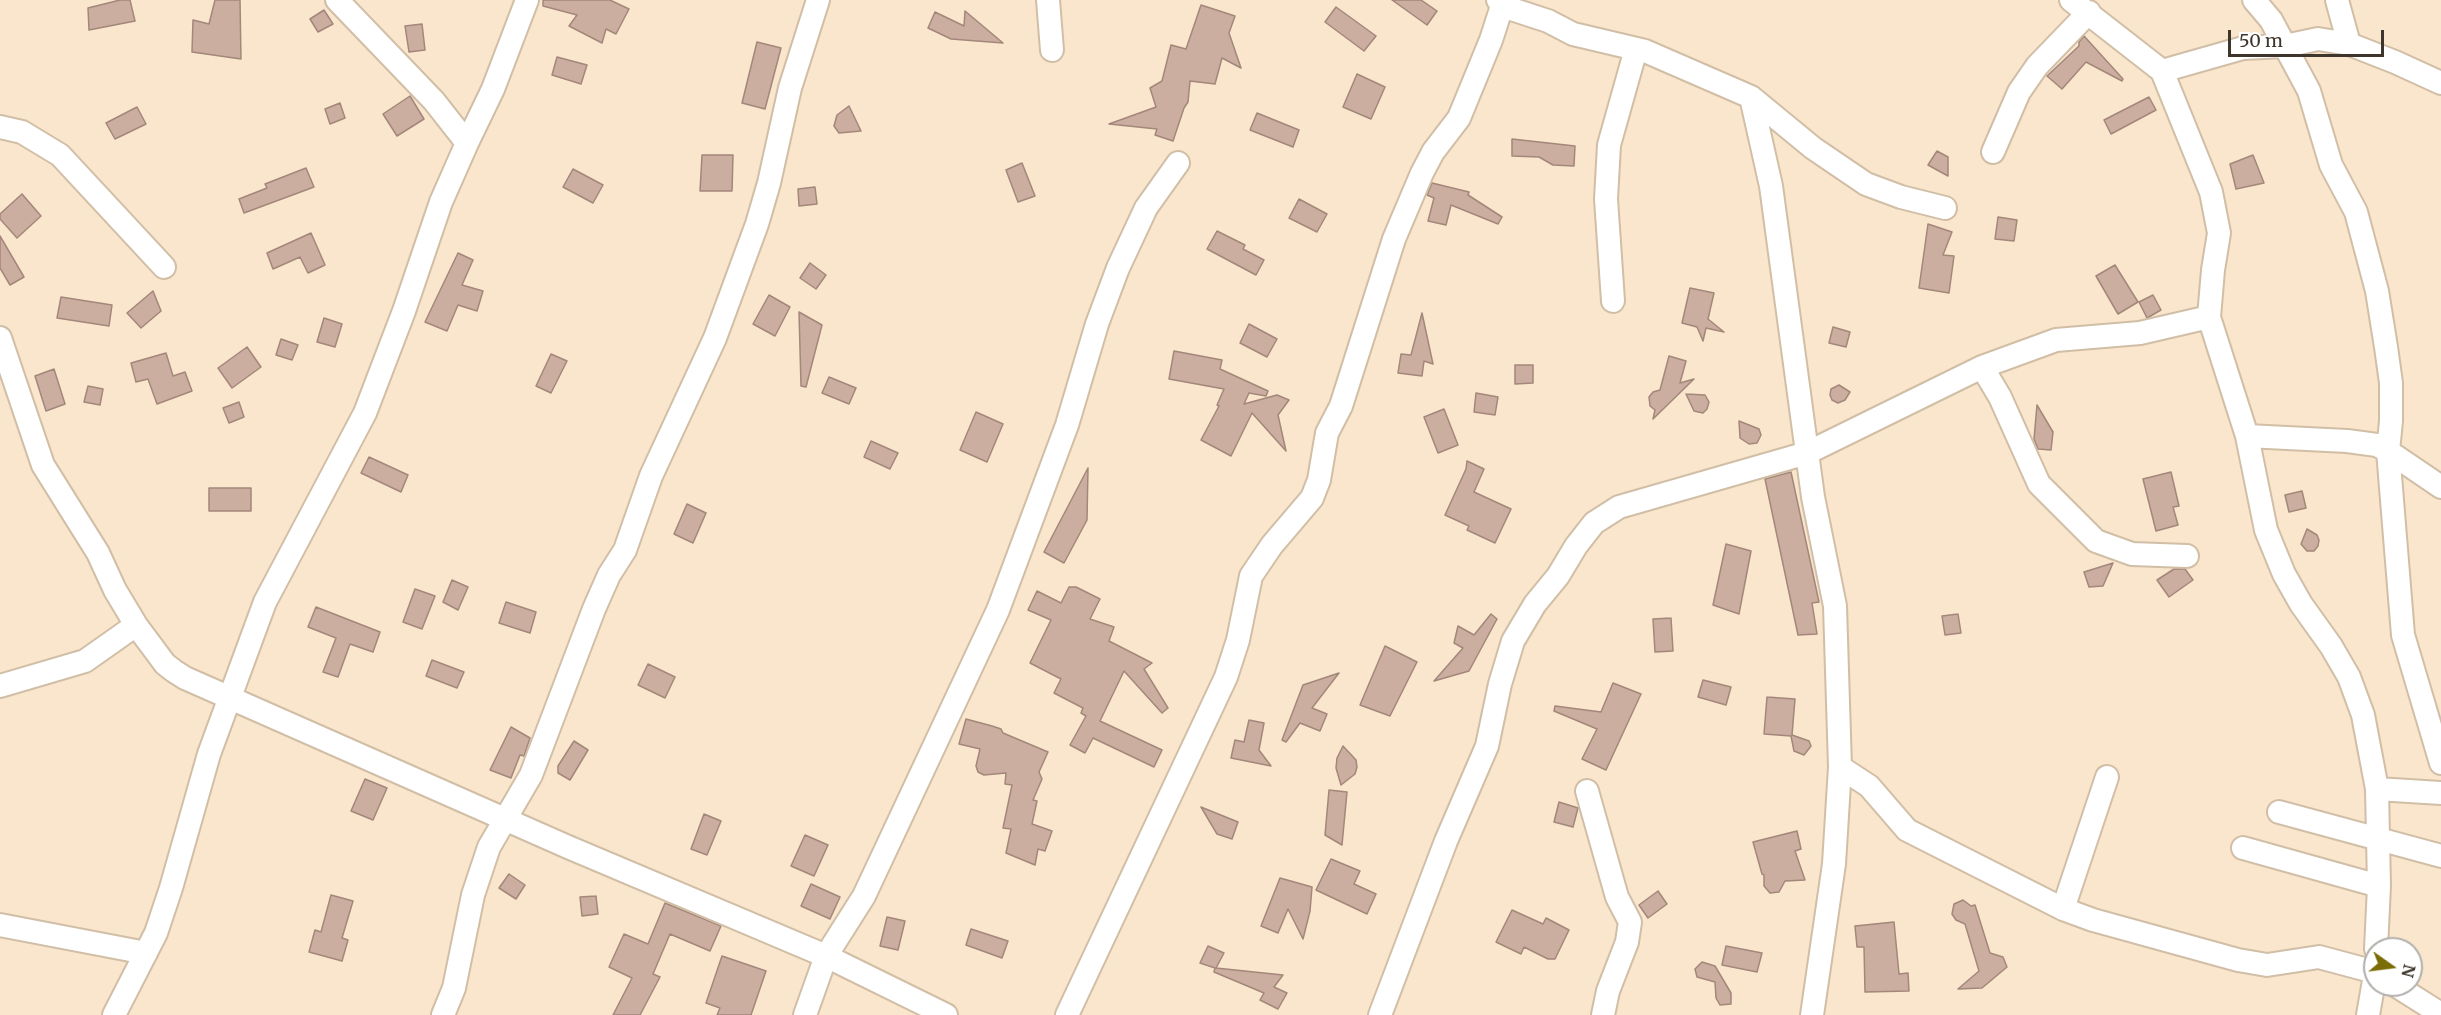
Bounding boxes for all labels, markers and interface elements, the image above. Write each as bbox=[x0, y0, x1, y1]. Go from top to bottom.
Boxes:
scale bar bbox=[2231, 18, 2387, 56]
text: 50 m bbox=[2239, 29, 2283, 52]
north arrow bbox=[2363, 937, 2423, 997]
text: N bbox=[2397, 962, 2420, 979]

